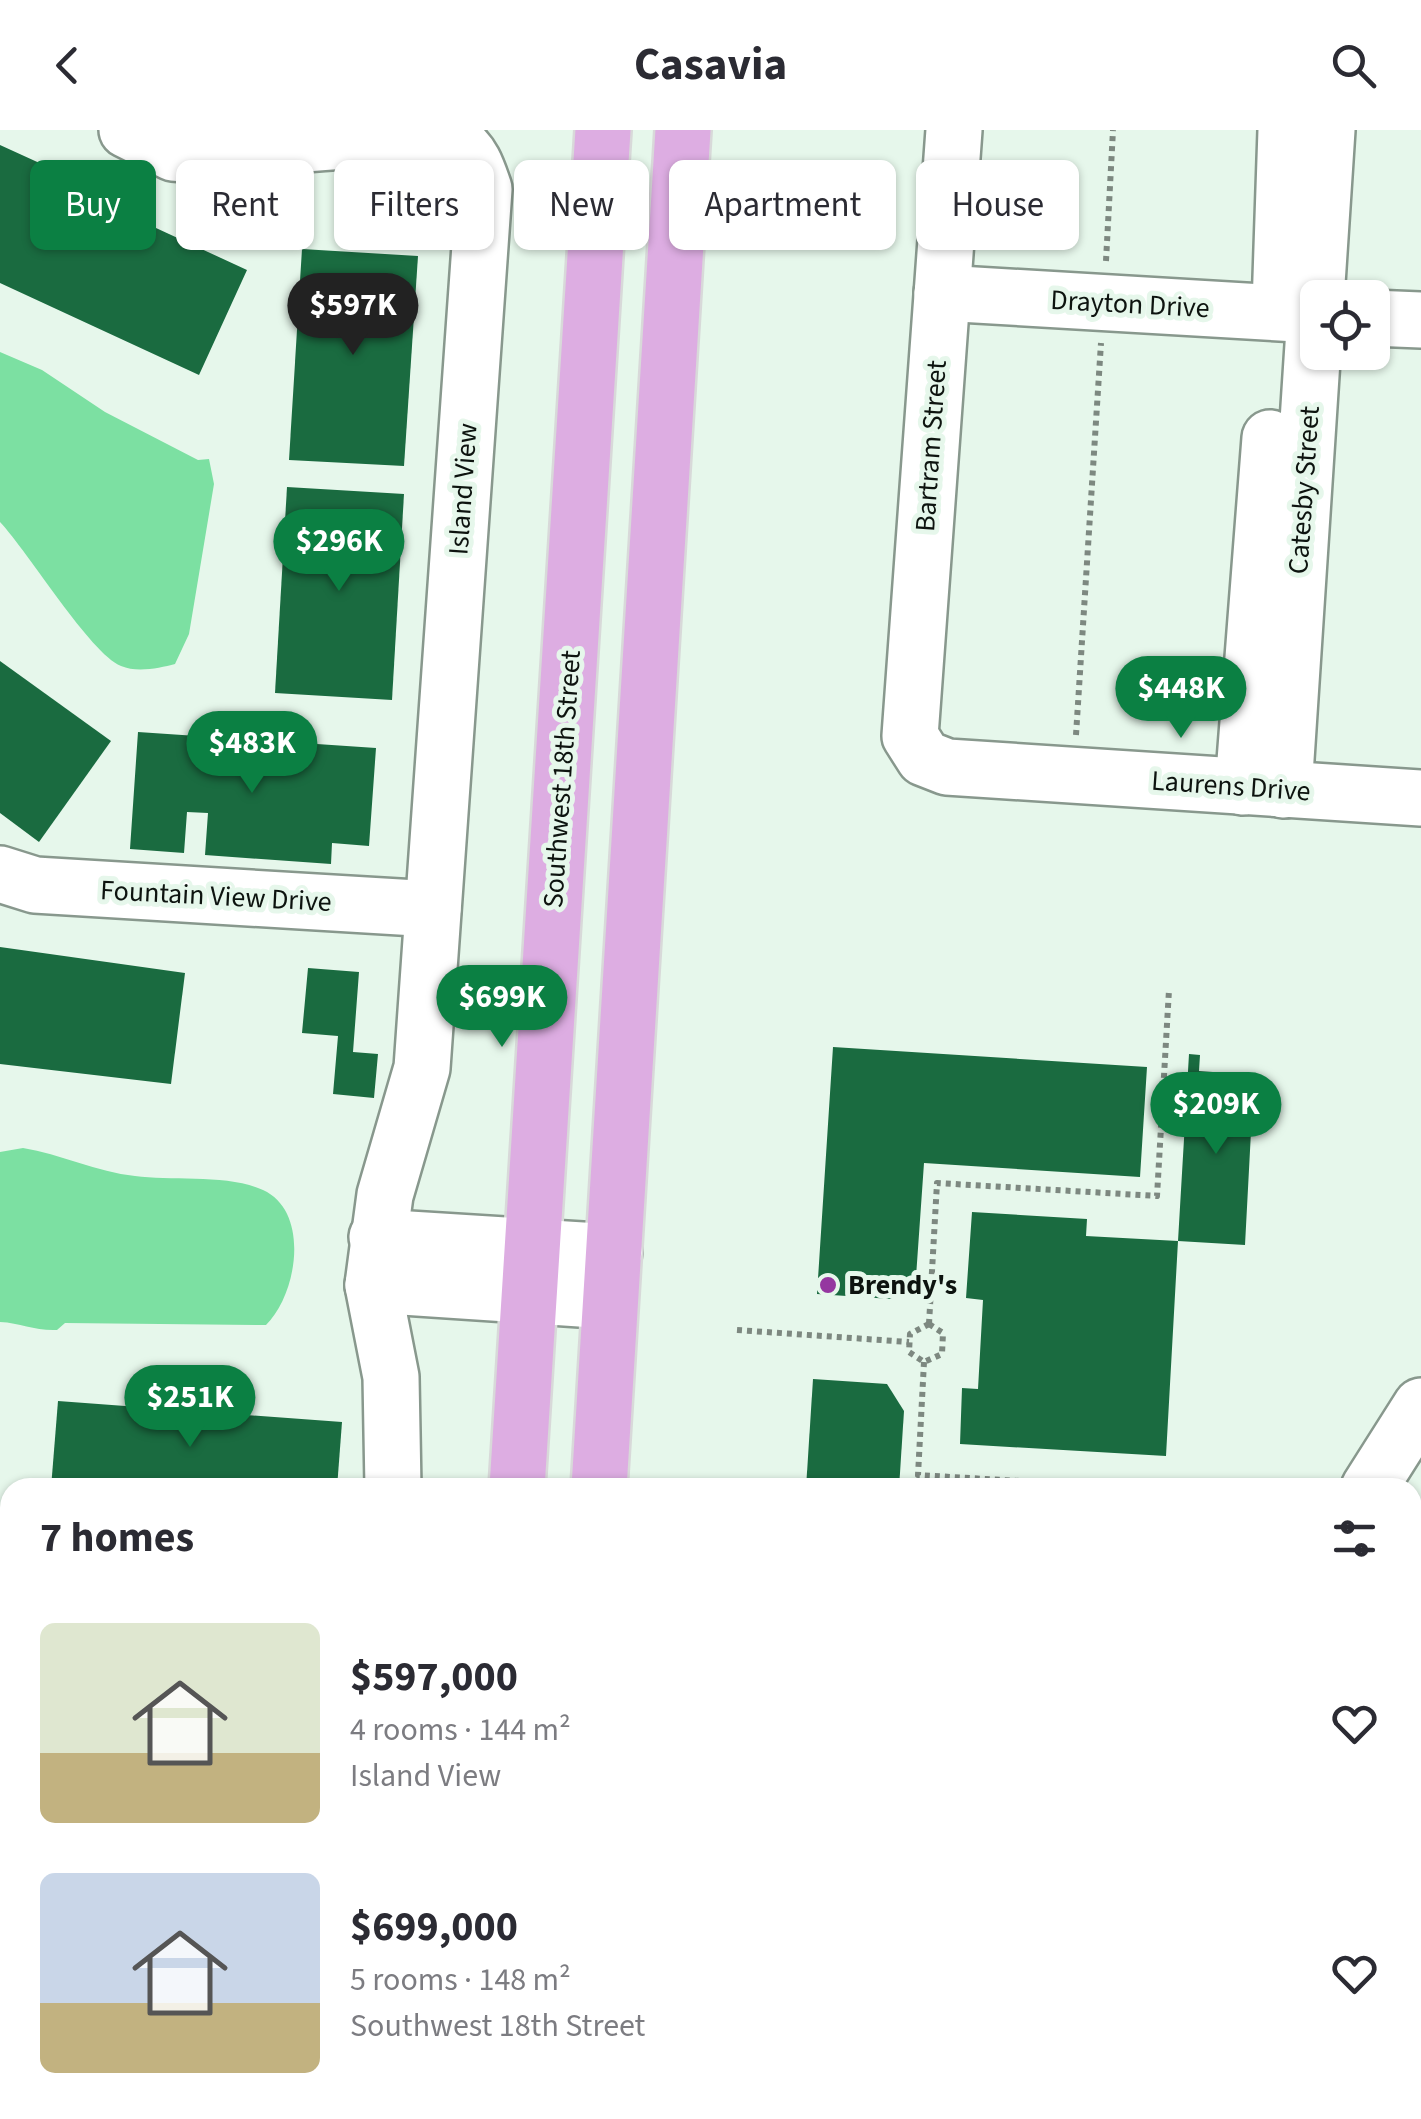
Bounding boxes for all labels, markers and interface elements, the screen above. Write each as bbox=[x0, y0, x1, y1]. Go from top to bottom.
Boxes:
text: Casavia bbox=[634, 33, 787, 97]
icon: back bbox=[40, 38, 95, 93]
icon: search bbox=[1326, 38, 1381, 93]
chip: Buy bbox=[30, 160, 156, 250]
chip: Rent bbox=[176, 160, 314, 250]
chip: Filters bbox=[334, 160, 494, 250]
chip: New bbox=[514, 160, 649, 250]
chip: Apartment bbox=[669, 160, 896, 250]
chip: House bbox=[916, 160, 1079, 250]
pin: $597K bbox=[283, 273, 423, 358]
street label: Drayton Drive bbox=[1049, 280, 1211, 328]
map controls bbox=[1300, 280, 1390, 370]
button: locate bbox=[1300, 280, 1390, 370]
text: $597K bbox=[309, 282, 397, 328]
street label: Bartram Street bbox=[905, 358, 957, 533]
street label: Catesby Street bbox=[1278, 404, 1330, 576]
street label: Island View bbox=[438, 422, 488, 556]
pin: $296K bbox=[269, 509, 409, 594]
text: $296K bbox=[295, 518, 383, 564]
street label: Southwest 18th Street bbox=[533, 648, 591, 909]
pin: $448K bbox=[1111, 656, 1251, 741]
text: $448K bbox=[1137, 665, 1225, 711]
pin: $483K bbox=[182, 711, 322, 796]
text: $483K bbox=[208, 720, 296, 766]
street label: Laurens Drive bbox=[1150, 760, 1312, 812]
street label: Fountain View Drive bbox=[99, 870, 333, 922]
pin: $699K bbox=[432, 965, 572, 1050]
text: $699K bbox=[458, 974, 546, 1020]
pin: $209K bbox=[1146, 1072, 1286, 1157]
text: $209K bbox=[1172, 1081, 1260, 1127]
place label: Brendy's bbox=[848, 1265, 957, 1305]
marker: Brendy's bbox=[817, 1274, 839, 1296]
pin: $251K bbox=[120, 1365, 260, 1450]
text: $251K bbox=[146, 1374, 234, 1420]
text: 7 homes bbox=[40, 1508, 194, 1568]
icon: filters bbox=[1327, 1511, 1382, 1566]
text: $597,000 bbox=[350, 1647, 518, 1707]
icon: home bbox=[120, 1663, 240, 1783]
icon: heart bbox=[1327, 1696, 1382, 1751]
text: 4 rooms · 144 m² bbox=[350, 1707, 571, 1753]
text: Island View bbox=[350, 1753, 501, 1799]
text: $699,000 bbox=[350, 1897, 518, 1957]
icon: home bbox=[120, 1913, 240, 2033]
icon: heart bbox=[1327, 1946, 1382, 2001]
text: 5 rooms · 148 m² bbox=[350, 1957, 571, 2003]
text: Southwest 18th Street bbox=[350, 2003, 645, 2049]

